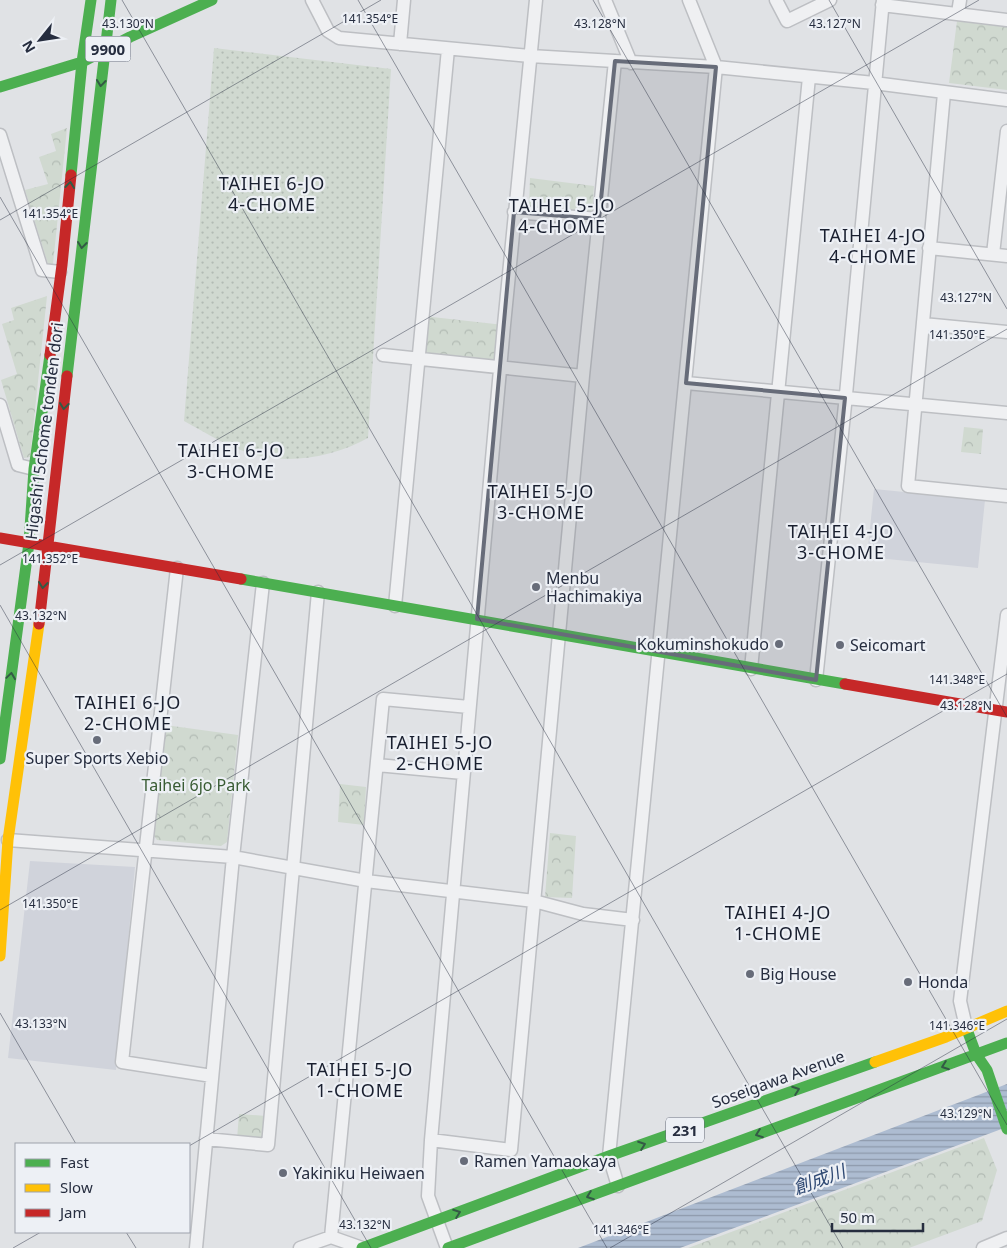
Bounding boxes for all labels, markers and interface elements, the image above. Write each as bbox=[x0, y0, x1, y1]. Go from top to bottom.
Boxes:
text: 141.354°E bbox=[342, 10, 398, 27]
north arrow bbox=[15, 15, 65, 65]
text: 43.130°N bbox=[102, 15, 154, 32]
text: 43.128°N bbox=[574, 15, 626, 32]
text: 43.127°N bbox=[809, 15, 861, 32]
road number: 9900 bbox=[86, 36, 130, 62]
text: N bbox=[17, 37, 39, 56]
one-way arrow bbox=[96, 79, 107, 87]
district label: TAIHEI 6-JO 4-CHOME bbox=[219, 171, 325, 216]
one-way arrow bbox=[64, 180, 75, 188]
district label: TAIHEI 5-JO 4-CHOME bbox=[509, 193, 615, 238]
text: 141.354°E bbox=[22, 205, 78, 222]
district label: TAIHEI 4-JO 4-CHOME bbox=[820, 223, 926, 268]
one-way arrow bbox=[77, 241, 88, 249]
text: 43.127°N bbox=[940, 289, 992, 306]
street label: Higashi15chome tonden dori bbox=[20, 321, 68, 541]
text: 141.350°E bbox=[929, 326, 985, 343]
one-way arrow bbox=[59, 402, 70, 410]
district label: TAIHEI 6-JO 3-CHOME bbox=[178, 438, 284, 483]
district label: TAIHEI 5-JO 3-CHOME bbox=[488, 479, 594, 524]
district label: TAIHEI 4-JO 3-CHOME bbox=[788, 519, 894, 564]
text: 141.352°E bbox=[22, 550, 78, 567]
place label: Menbu Hachimakiya bbox=[546, 567, 642, 607]
one-way arrow bbox=[38, 581, 49, 589]
marker: Menbu Hachimakiya bbox=[530, 581, 542, 593]
text: 43.132°N bbox=[15, 607, 67, 624]
place label: Kokuminshokudo bbox=[637, 633, 769, 655]
place label: Seicomart bbox=[850, 634, 926, 656]
marker: Kokuminshokudo bbox=[773, 638, 785, 650]
marker: Seicomart bbox=[834, 639, 846, 651]
text: 141.348°E bbox=[929, 671, 985, 688]
one-way arrow bbox=[6, 672, 16, 680]
district label: TAIHEI 6-JO 2-CHOME bbox=[75, 690, 181, 735]
text: 43.128°N bbox=[940, 697, 992, 714]
district label: TAIHEI 5-JO 2-CHOME bbox=[387, 730, 493, 775]
marker: Super Sports Xebio bbox=[91, 734, 103, 746]
place label: Super Sports Xebio bbox=[26, 747, 168, 769]
park label: Taihei 6jo Park bbox=[142, 774, 251, 796]
text: 141.350°E bbox=[22, 895, 78, 912]
district label: TAIHEI 4-JO 1-CHOME bbox=[725, 900, 831, 945]
place label: Big House bbox=[760, 963, 837, 985]
marker: Big House bbox=[744, 968, 756, 980]
place label: Honda bbox=[918, 971, 968, 993]
marker: Honda bbox=[902, 976, 914, 988]
text: 43.133°N bbox=[15, 1015, 67, 1032]
text: 141.346°E bbox=[929, 1017, 985, 1034]
street label: Soseigawa Avenue bbox=[708, 1045, 848, 1113]
district label: TAIHEI 5-JO 1-CHOME bbox=[307, 1057, 413, 1102]
one-way arrow bbox=[941, 1060, 950, 1070]
one-way arrow bbox=[791, 1086, 799, 1096]
text: 43.129°N bbox=[940, 1105, 992, 1122]
road number: 231 bbox=[666, 1118, 704, 1142]
one-way arrow bbox=[756, 1128, 764, 1138]
one-way arrow bbox=[638, 1140, 646, 1150]
legend bbox=[15, 1143, 190, 1233]
place label: Ramen Yamaokaya bbox=[474, 1150, 616, 1172]
text: Fast bbox=[60, 1152, 89, 1172]
marker: Ramen Yamaokaya bbox=[458, 1155, 470, 1167]
water label: 創成川 bbox=[790, 1158, 850, 1200]
place label: Yakiniku Heiwaen bbox=[293, 1162, 425, 1184]
marker: Yakiniku Heiwaen bbox=[277, 1167, 289, 1179]
text: Slow bbox=[60, 1177, 93, 1197]
one-way arrow bbox=[587, 1190, 595, 1200]
scale bar bbox=[832, 1200, 923, 1232]
text: Jam bbox=[58, 1202, 87, 1222]
text: 50 m bbox=[840, 1207, 875, 1227]
one-way arrow bbox=[452, 1209, 461, 1219]
text: 43.132°N bbox=[339, 1216, 391, 1233]
text: 141.346°E bbox=[593, 1221, 649, 1238]

